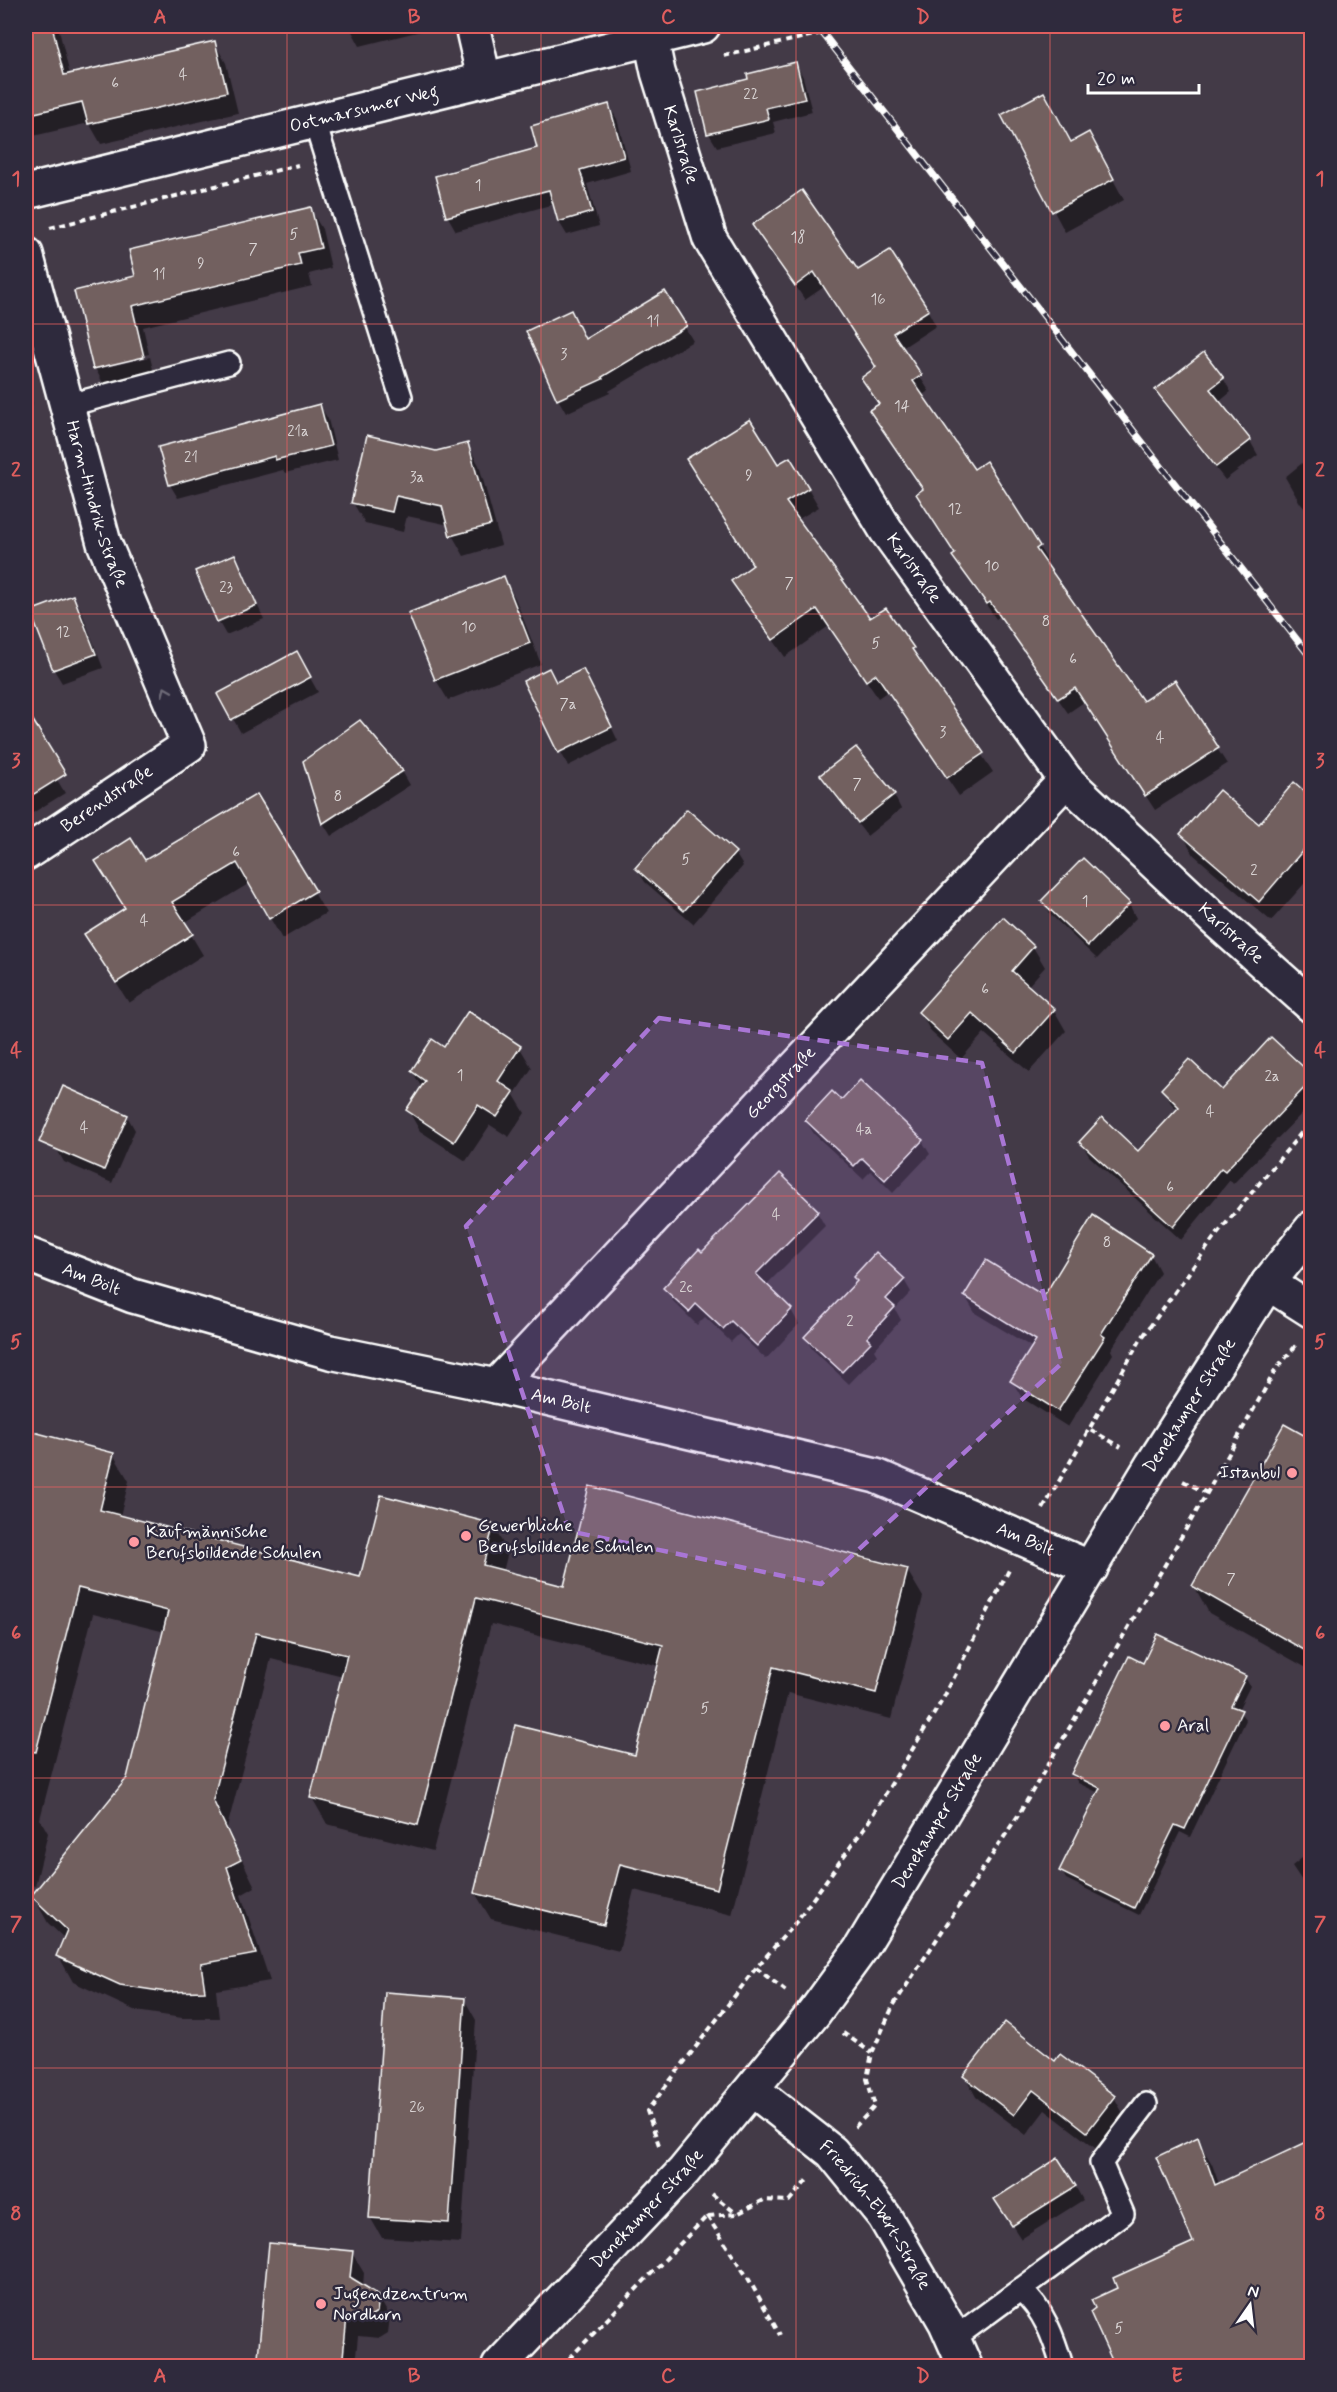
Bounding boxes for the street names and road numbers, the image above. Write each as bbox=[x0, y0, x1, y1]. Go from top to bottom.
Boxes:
street label: Ootmarsumer Weg bbox=[287, 79, 441, 139]
street label: Karlstraße bbox=[657, 103, 704, 187]
street label: Harm-Hindrik-Straße bbox=[59, 418, 134, 592]
street label: Karlstraße bbox=[880, 528, 947, 608]
street label: Berendstraße bbox=[56, 759, 158, 839]
street label: Karlstraße bbox=[1192, 898, 1269, 970]
street label: Georgstraße bbox=[741, 1041, 822, 1125]
street label: Am Bölt bbox=[58, 1257, 124, 1302]
street label: Denekamper Straße bbox=[1138, 1333, 1242, 1478]
street label: Am Bölt bbox=[529, 1383, 594, 1420]
street label: Am Bölt bbox=[993, 1517, 1058, 1563]
street label: Denekamper Straße bbox=[887, 1748, 988, 1894]
street label: Friedrich-Ebert-Straße bbox=[814, 2135, 936, 2294]
street label: Denekamper Straße bbox=[585, 2144, 709, 2274]

